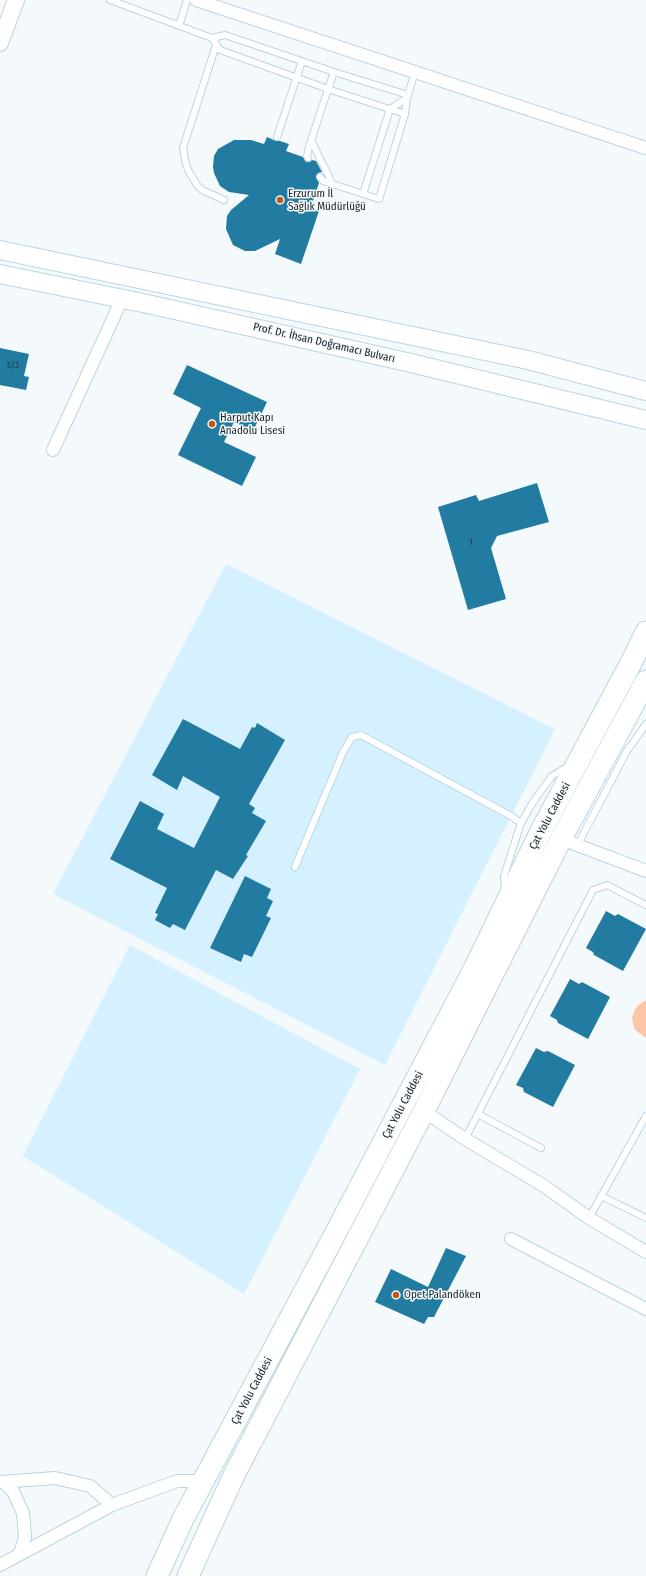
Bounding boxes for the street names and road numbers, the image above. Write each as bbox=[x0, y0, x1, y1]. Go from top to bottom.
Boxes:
street label: Prof. Dr. İhsan Doğramacı Bulvarı bbox=[252, 320, 396, 366]
street label: Çat Yolu Caddesi bbox=[527, 780, 573, 852]
street label: Çat Yolu Caddesi bbox=[380, 1069, 426, 1141]
street label: Çat Yolu Caddesi bbox=[229, 1355, 275, 1427]

